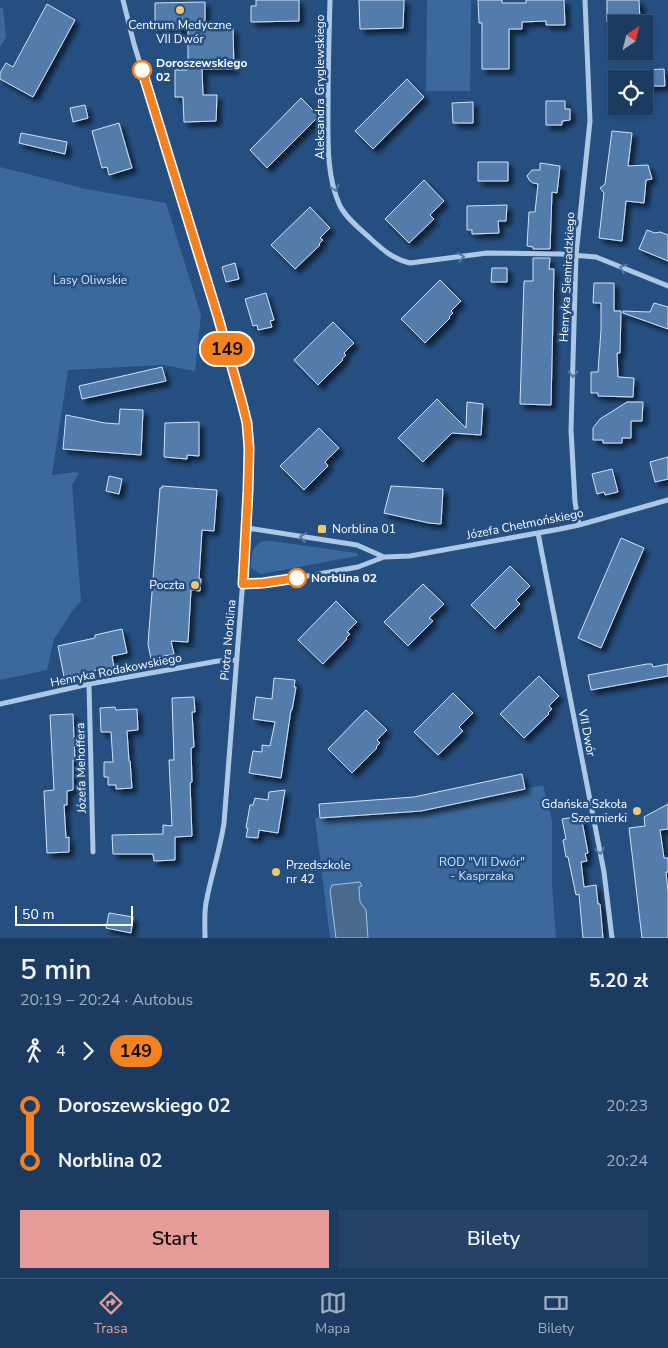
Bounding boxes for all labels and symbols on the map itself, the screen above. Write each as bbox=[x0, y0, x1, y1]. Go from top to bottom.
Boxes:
marker: Centrum Medyczne VII Dwór bbox=[174, 4, 186, 16]
street label: Aleksandra Gryglewskiego bbox=[312, 14, 328, 160]
north arrow bbox=[608, 15, 652, 60]
place label: Centrum Medyczne VII Dwór bbox=[128, 17, 232, 47]
place label: Doroszewskiego 02 bbox=[156, 55, 248, 85]
marker: Doroszewskiego 02 bbox=[132, 60, 152, 80]
one-way arrow bbox=[329, 183, 339, 192]
street label: Henryka Siemiradzkiego bbox=[556, 211, 578, 342]
one-way arrow bbox=[458, 252, 466, 263]
one-way arrow bbox=[619, 264, 628, 274]
park label: Lasy Oliwskie bbox=[53, 272, 127, 288]
line badge: 149 bbox=[198, 333, 256, 365]
one-way arrow bbox=[568, 370, 578, 378]
street label: Józefa Chełmońskiego bbox=[464, 505, 585, 543]
place label: Norblina 01 bbox=[332, 521, 396, 537]
marker: Norblina 01 bbox=[316, 523, 328, 535]
one-way arrow bbox=[299, 532, 307, 543]
marker: Norblina 02 bbox=[287, 568, 307, 588]
place label: Norblina 02 bbox=[311, 570, 377, 586]
place label: Poczta bbox=[149, 577, 185, 593]
marker: Poczta bbox=[189, 579, 201, 591]
street label: Piotra Norblina bbox=[216, 599, 240, 681]
street label: Henryka Rodakowskiego bbox=[49, 649, 183, 691]
street label: VII Dwór bbox=[574, 707, 600, 758]
street label: Józefa Mehoffera bbox=[72, 723, 90, 814]
place label: Gdańska Szkoła Szermierki bbox=[542, 796, 627, 826]
marker: Gdańska Szkoła Szermierki bbox=[631, 805, 643, 817]
one-way arrow bbox=[594, 846, 604, 855]
park label: ROD "VII Dwór" - Kasprzaka bbox=[439, 854, 525, 884]
place label: Przedszkole nr 42 bbox=[286, 857, 350, 887]
marker: Przedszkole nr 42 bbox=[270, 866, 282, 878]
scale bar bbox=[15, 903, 132, 926]

